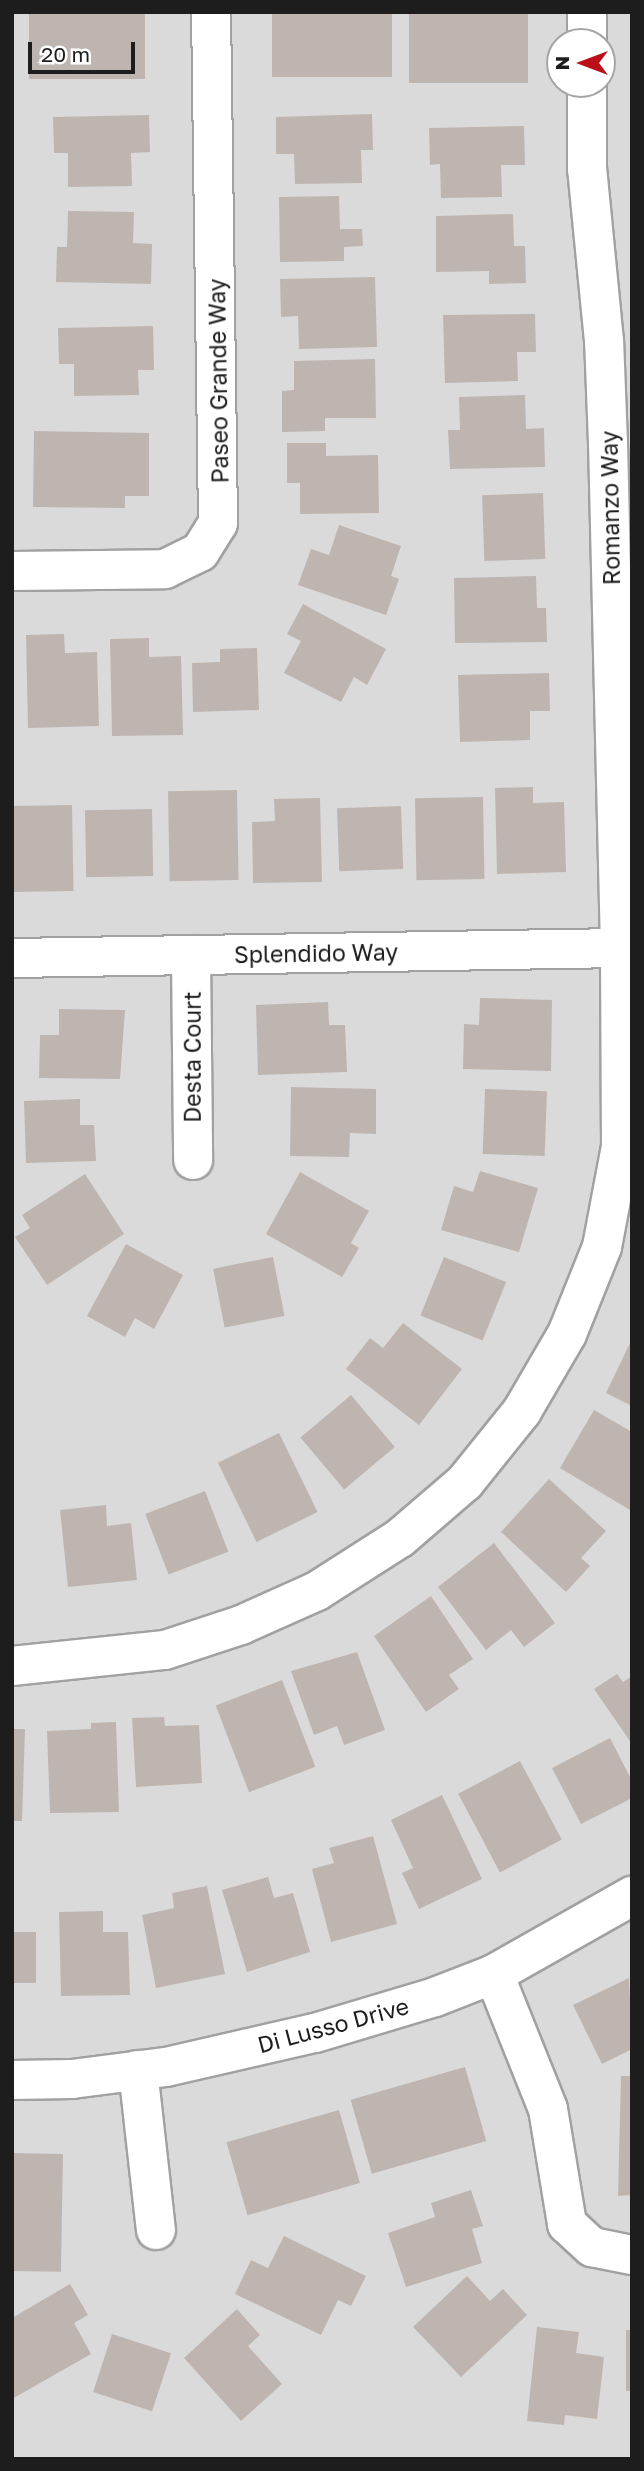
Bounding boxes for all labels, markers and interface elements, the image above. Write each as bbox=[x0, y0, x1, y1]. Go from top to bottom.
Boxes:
scale bar bbox=[32, 28, 138, 72]
north arrow bbox=[546, 28, 616, 98]
text: 20 m bbox=[41, 41, 90, 67]
text: N bbox=[550, 56, 573, 70]
street label: Paseo Grande Way bbox=[202, 278, 234, 484]
street label: Romanzo Way bbox=[595, 430, 625, 586]
street label: Splendido Way bbox=[234, 938, 398, 968]
street label: Desta Court bbox=[178, 991, 206, 1123]
street label: Di Lusso Drive bbox=[254, 1992, 412, 2058]

